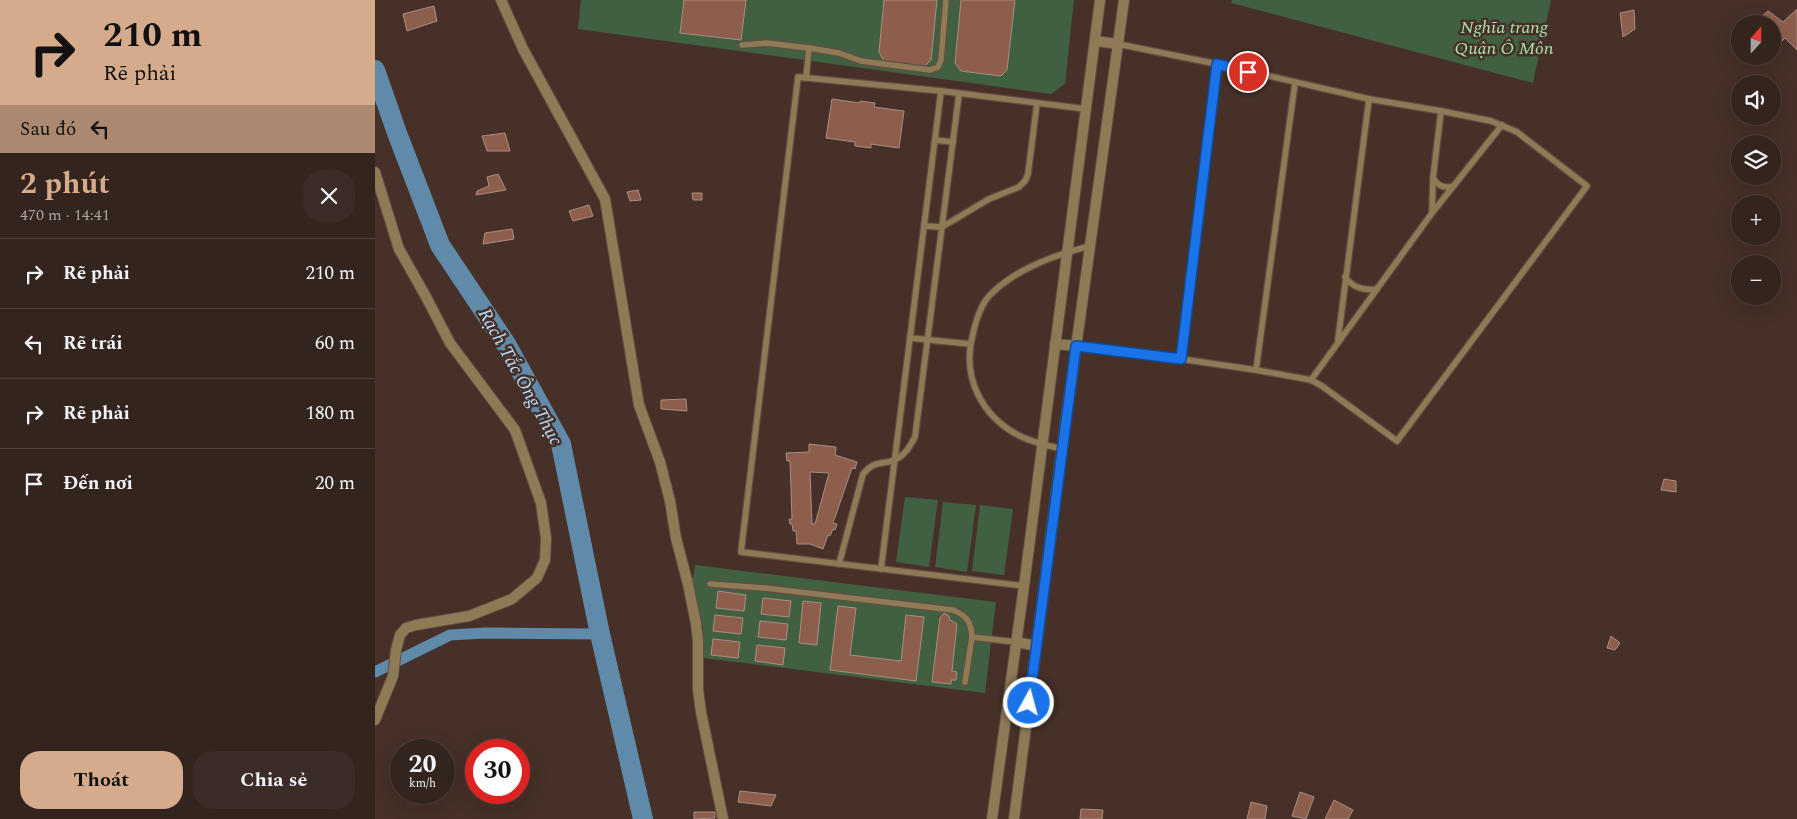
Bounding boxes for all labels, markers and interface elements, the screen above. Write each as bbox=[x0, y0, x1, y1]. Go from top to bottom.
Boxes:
text: 210 m bbox=[103, 9, 202, 62]
park label: Nghĩa trang Quận Ô Môn bbox=[1454, 14, 1554, 62]
north arrow bbox=[1731, 15, 1781, 65]
map controls bbox=[1731, 15, 1781, 305]
icon: right bbox=[20, 20, 85, 85]
pin bbox=[1227, 51, 1269, 93]
text: Rẽ phải bbox=[103, 57, 177, 90]
icon: arrive bbox=[1234, 58, 1262, 86]
button: sound bbox=[1731, 75, 1781, 125]
text: Sau đó bbox=[20, 115, 76, 144]
icon: left bbox=[86, 115, 114, 143]
button: layers bbox=[1731, 135, 1781, 185]
text: 2 phút bbox=[20, 161, 110, 207]
button: close bbox=[303, 170, 355, 222]
button: + bbox=[1731, 195, 1781, 245]
text: 470 m · 14:41 bbox=[20, 203, 110, 227]
button: − bbox=[1731, 255, 1781, 305]
text: Rẽ phải bbox=[63, 259, 130, 288]
text: 210 m bbox=[305, 259, 355, 288]
icon: right bbox=[20, 260, 48, 288]
water label: Rạch Tắc Ông Thục bbox=[470, 303, 570, 451]
text: Rẽ trái bbox=[63, 329, 123, 358]
text: 60 m bbox=[315, 329, 355, 358]
icon: left bbox=[20, 330, 48, 358]
text: Rẽ phải bbox=[63, 399, 130, 428]
text: 180 m bbox=[305, 399, 355, 428]
icon: right bbox=[20, 400, 48, 428]
text: Đến nơi bbox=[63, 469, 133, 498]
text: 20 m bbox=[315, 469, 355, 498]
icon: arrive bbox=[20, 470, 48, 498]
position arrow bbox=[1002, 676, 1054, 728]
speed limit sign: 30 bbox=[465, 739, 530, 804]
text: 20 bbox=[408, 746, 437, 784]
button: Thoát bbox=[20, 751, 183, 809]
button: Chia sẻ bbox=[193, 751, 355, 809]
text: km/h bbox=[409, 774, 436, 793]

